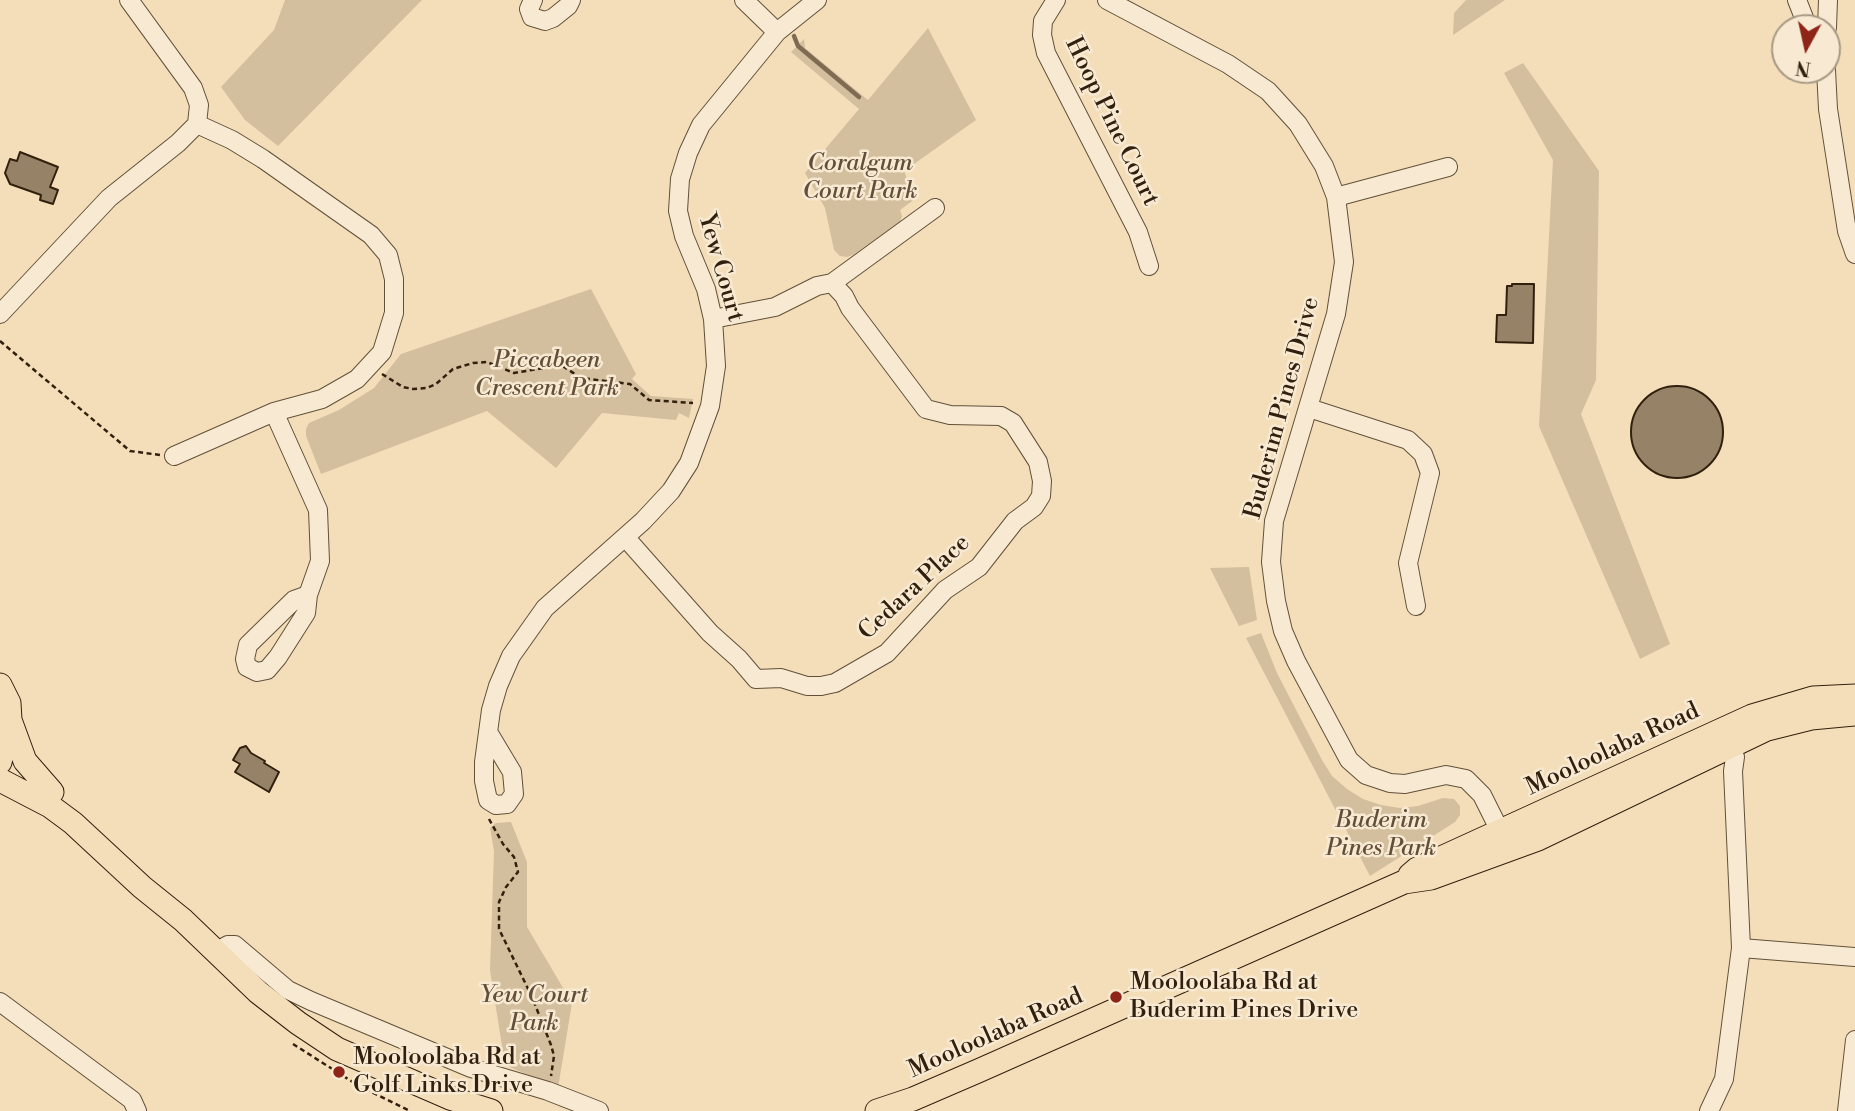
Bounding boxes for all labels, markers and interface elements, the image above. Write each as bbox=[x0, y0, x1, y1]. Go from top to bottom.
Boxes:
north arrow bbox=[1771, 14, 1841, 84]
street label: Hoop Pine Court bbox=[1058, 33, 1164, 211]
text: N bbox=[1794, 55, 1812, 81]
park label: Coralgum Court Park bbox=[802, 150, 918, 206]
street label: Yew Court bbox=[691, 211, 749, 325]
street label: Buderim Pines Drive bbox=[1240, 294, 1326, 522]
park label: Piccabeen Crescent Park bbox=[475, 347, 619, 403]
street label: Cedara Place bbox=[853, 529, 977, 647]
street label: Mooloolaba Road bbox=[1522, 697, 1704, 803]
park label: Buderim Pines Park bbox=[1326, 807, 1436, 863]
place label: Mooloolaba Rd at Buderim Pines Drive bbox=[1130, 969, 1358, 1025]
park label: Yew Court Park bbox=[480, 982, 588, 1038]
street label: Mooloolaba Road bbox=[904, 983, 1088, 1085]
marker: Mooloolaba Rd at Buderim Pines Drive bbox=[1108, 989, 1124, 1005]
place label: Mooloolaba Rd at Golf Links Drive bbox=[353, 1044, 541, 1100]
marker: Mooloolaba Rd at Golf Links Drive bbox=[331, 1064, 347, 1080]

